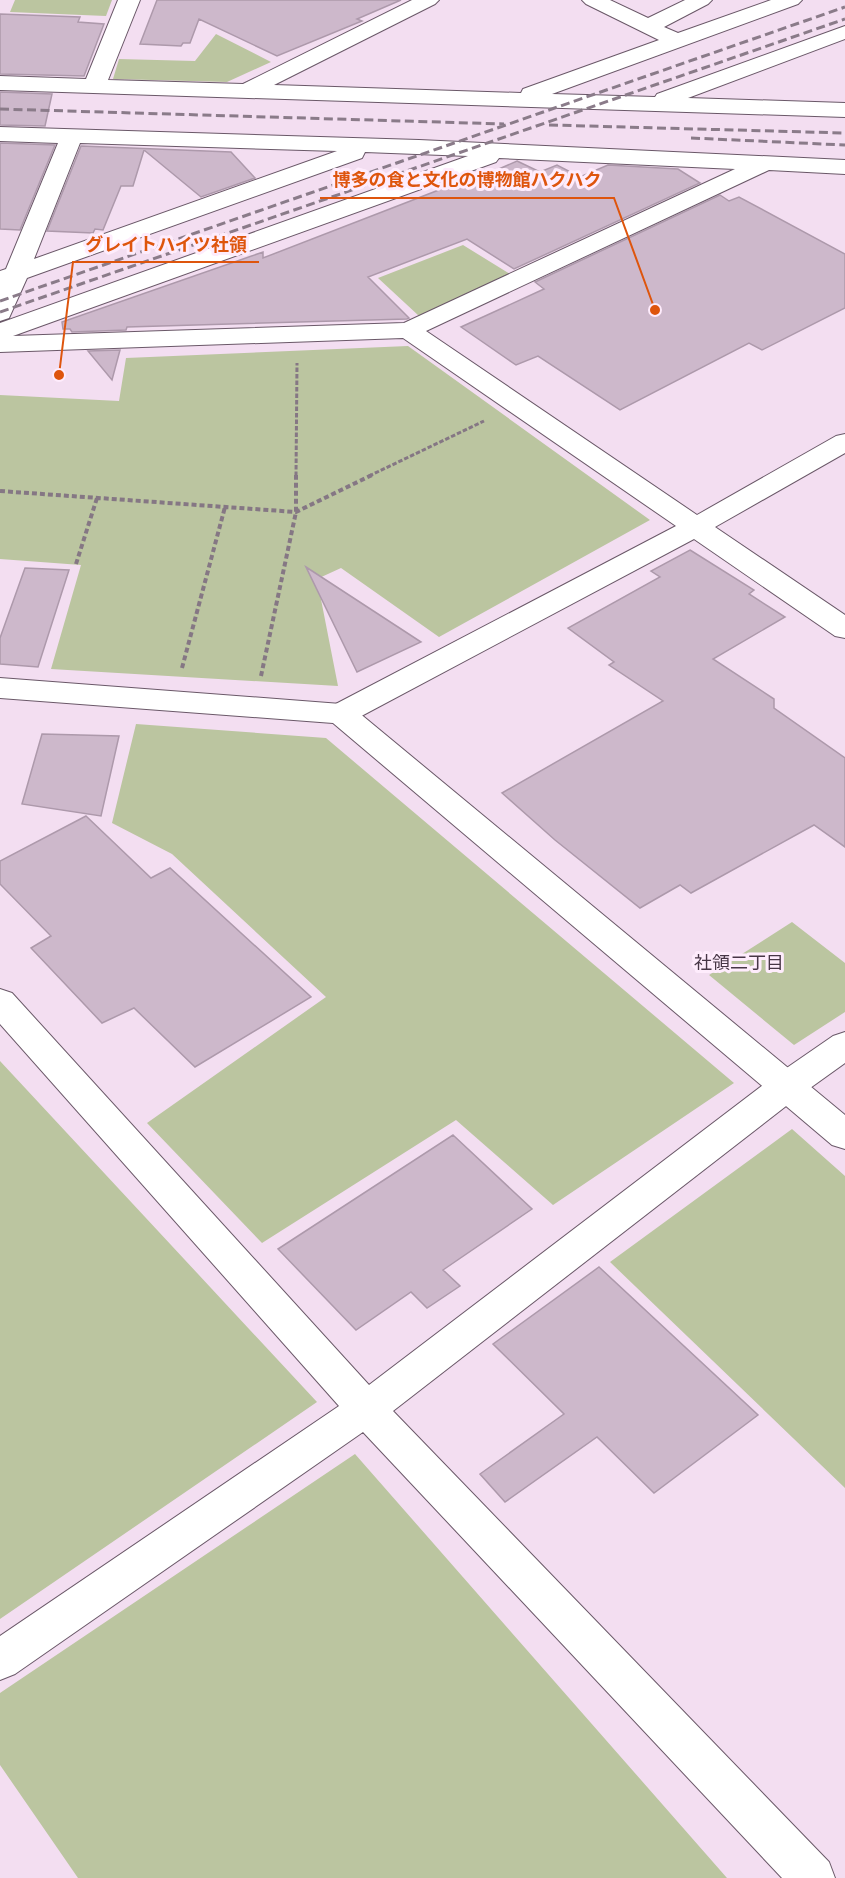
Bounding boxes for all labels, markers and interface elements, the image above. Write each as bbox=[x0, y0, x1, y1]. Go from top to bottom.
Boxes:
callout: 博多の食と文化の博物館ハクハク bbox=[320, 162, 614, 198]
text: 博多の食と文化の博物館ハクハク bbox=[332, 169, 602, 190]
callout: グレイトハイツ社領 bbox=[73, 226, 259, 262]
text: グレイトハイツ社領 bbox=[85, 234, 247, 255]
district label: 社領二丁目 bbox=[694, 952, 784, 973]

